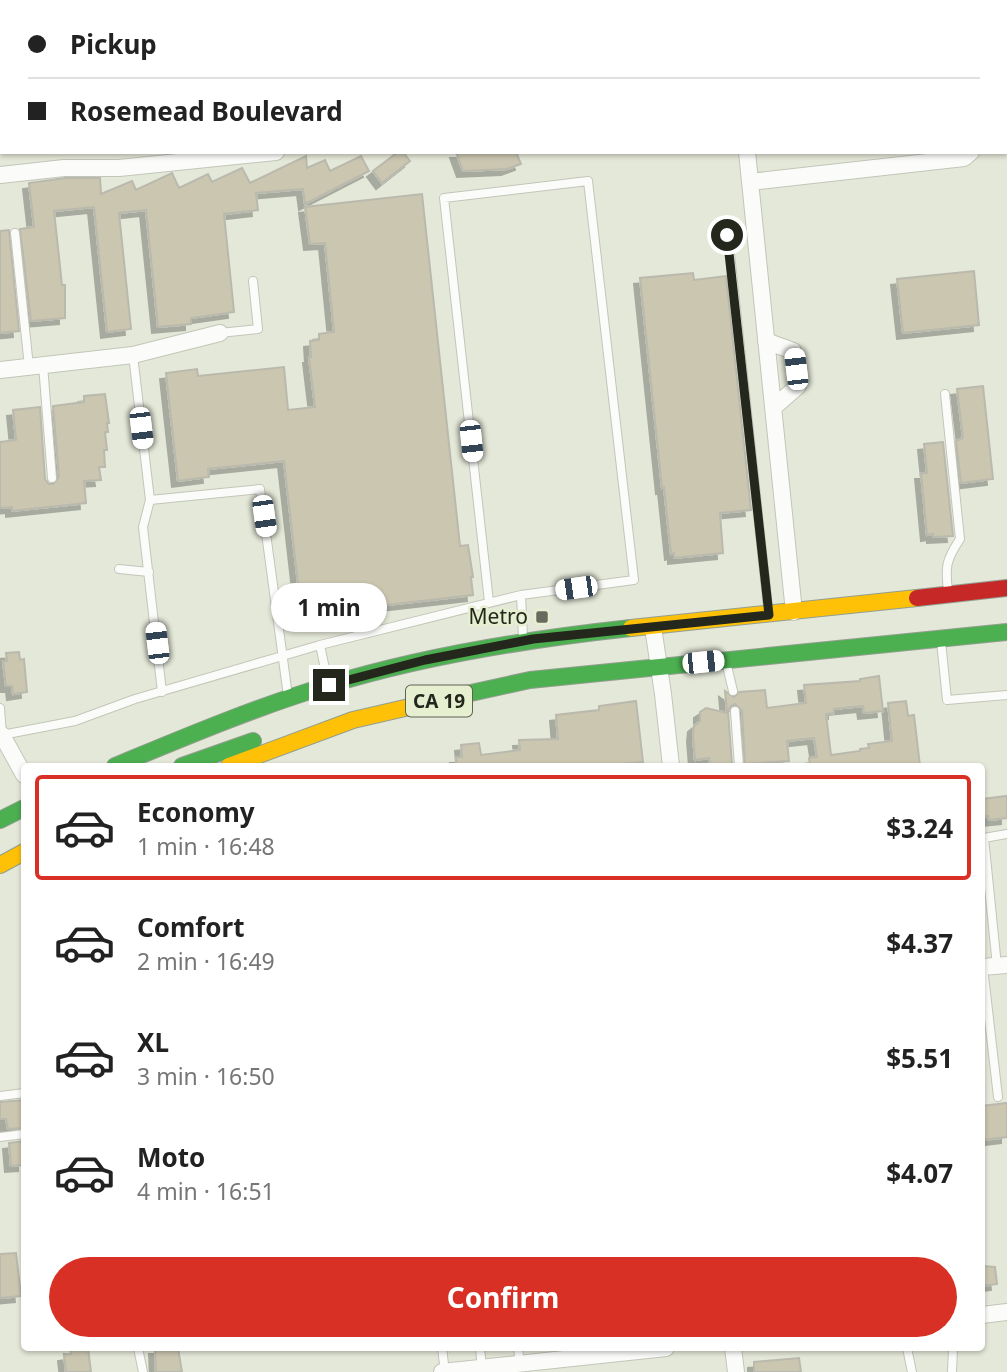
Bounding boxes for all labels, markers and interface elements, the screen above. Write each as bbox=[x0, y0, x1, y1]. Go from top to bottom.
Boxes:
text: Pickup bbox=[70, 26, 157, 62]
text: Rosemead Boulevard bbox=[70, 93, 343, 129]
route start bbox=[711, 219, 743, 251]
car bbox=[784, 347, 809, 391]
car bbox=[129, 406, 154, 450]
car bbox=[459, 419, 484, 463]
car bbox=[251, 494, 278, 538]
car bbox=[554, 575, 599, 601]
callout: 1 min bbox=[271, 584, 387, 632]
text: 1 min bbox=[297, 591, 361, 623]
place label: Metro bbox=[469, 602, 528, 630]
marker: Metro bbox=[534, 609, 550, 625]
car bbox=[145, 621, 170, 665]
car bbox=[682, 649, 725, 675]
route end bbox=[313, 669, 345, 701]
road number: CA 19 bbox=[406, 686, 472, 716]
text: Economy bbox=[137, 794, 255, 830]
icon: car bbox=[53, 796, 116, 859]
text: $3.24 bbox=[886, 810, 953, 846]
text: 1 min · 16:48 bbox=[137, 830, 275, 862]
text: Comfort bbox=[137, 909, 245, 945]
icon: car bbox=[53, 911, 116, 974]
text: $4.37 bbox=[886, 925, 953, 961]
text: 2 min · 16:49 bbox=[137, 945, 275, 977]
text: XL bbox=[137, 1024, 169, 1060]
icon: car bbox=[53, 1026, 116, 1089]
text: $5.51 bbox=[886, 1040, 953, 1076]
text: 3 min · 16:50 bbox=[137, 1060, 275, 1092]
text: Moto bbox=[137, 1139, 205, 1175]
icon: car bbox=[53, 1141, 116, 1204]
text: $4.07 bbox=[886, 1155, 953, 1191]
text: 4 min · 16:51 bbox=[137, 1175, 275, 1207]
button: Confirm bbox=[49, 1257, 957, 1337]

